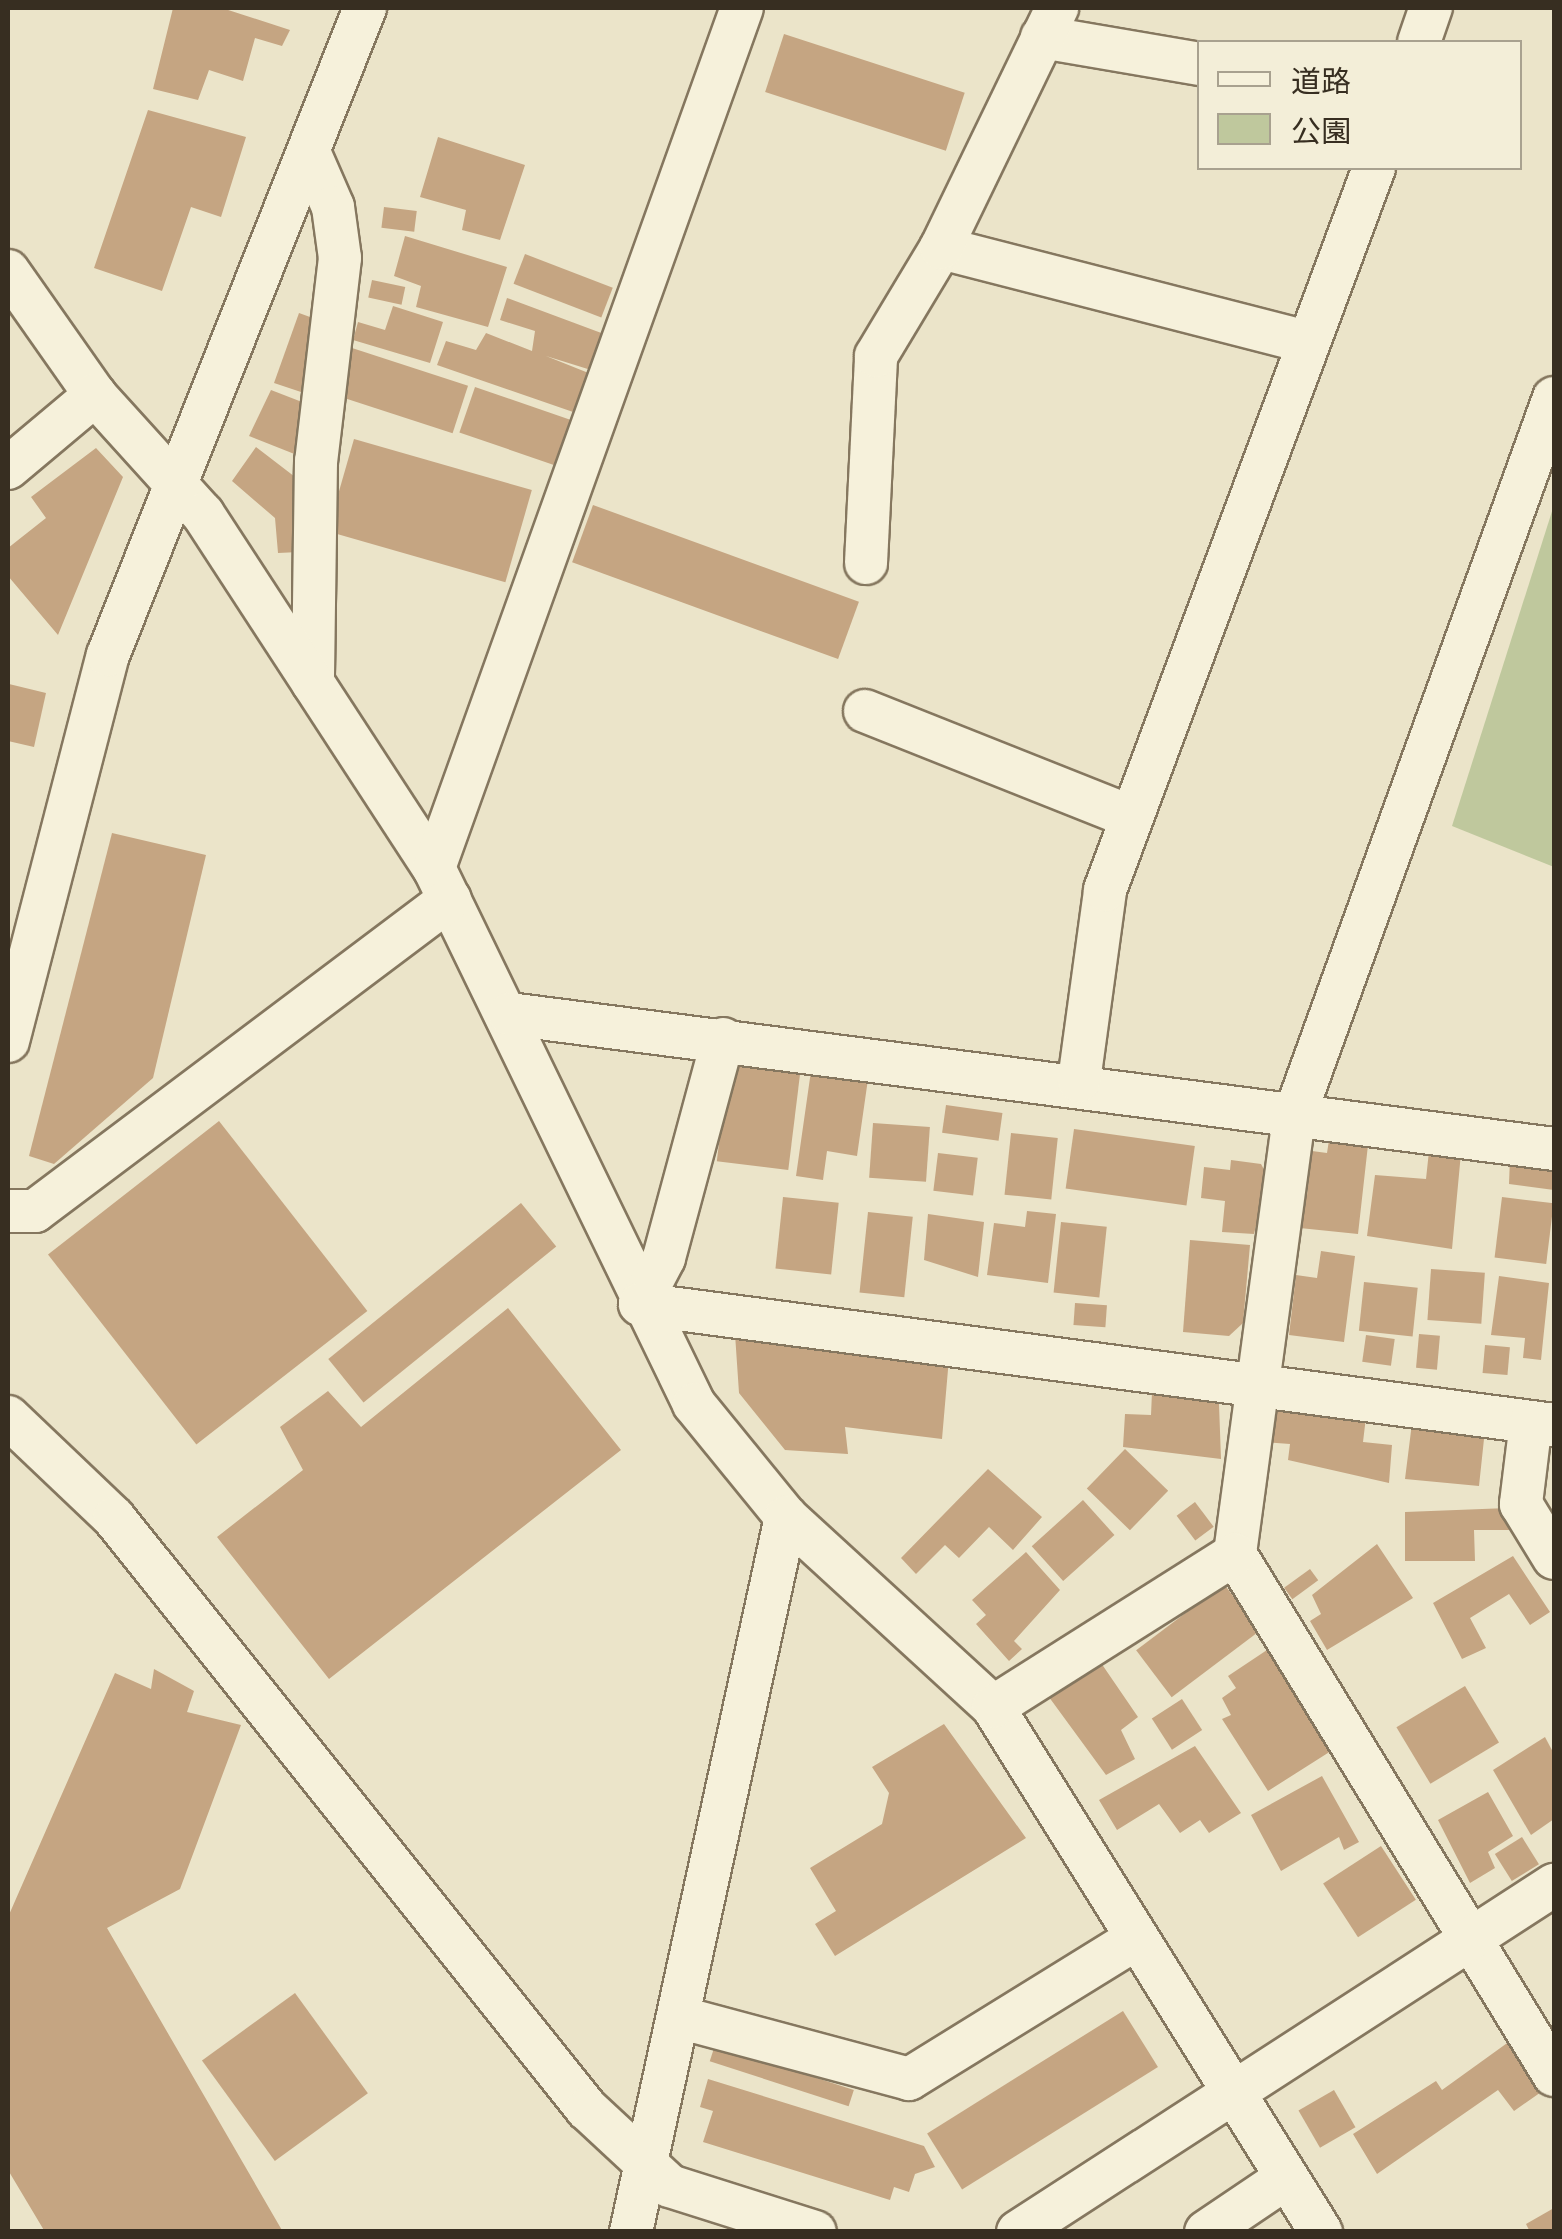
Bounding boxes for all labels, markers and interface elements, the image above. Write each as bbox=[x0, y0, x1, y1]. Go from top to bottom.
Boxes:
legend bbox=[1197, 40, 1522, 170]
text: 道路 bbox=[1291, 65, 1351, 98]
text: 公園 bbox=[1291, 115, 1351, 148]

